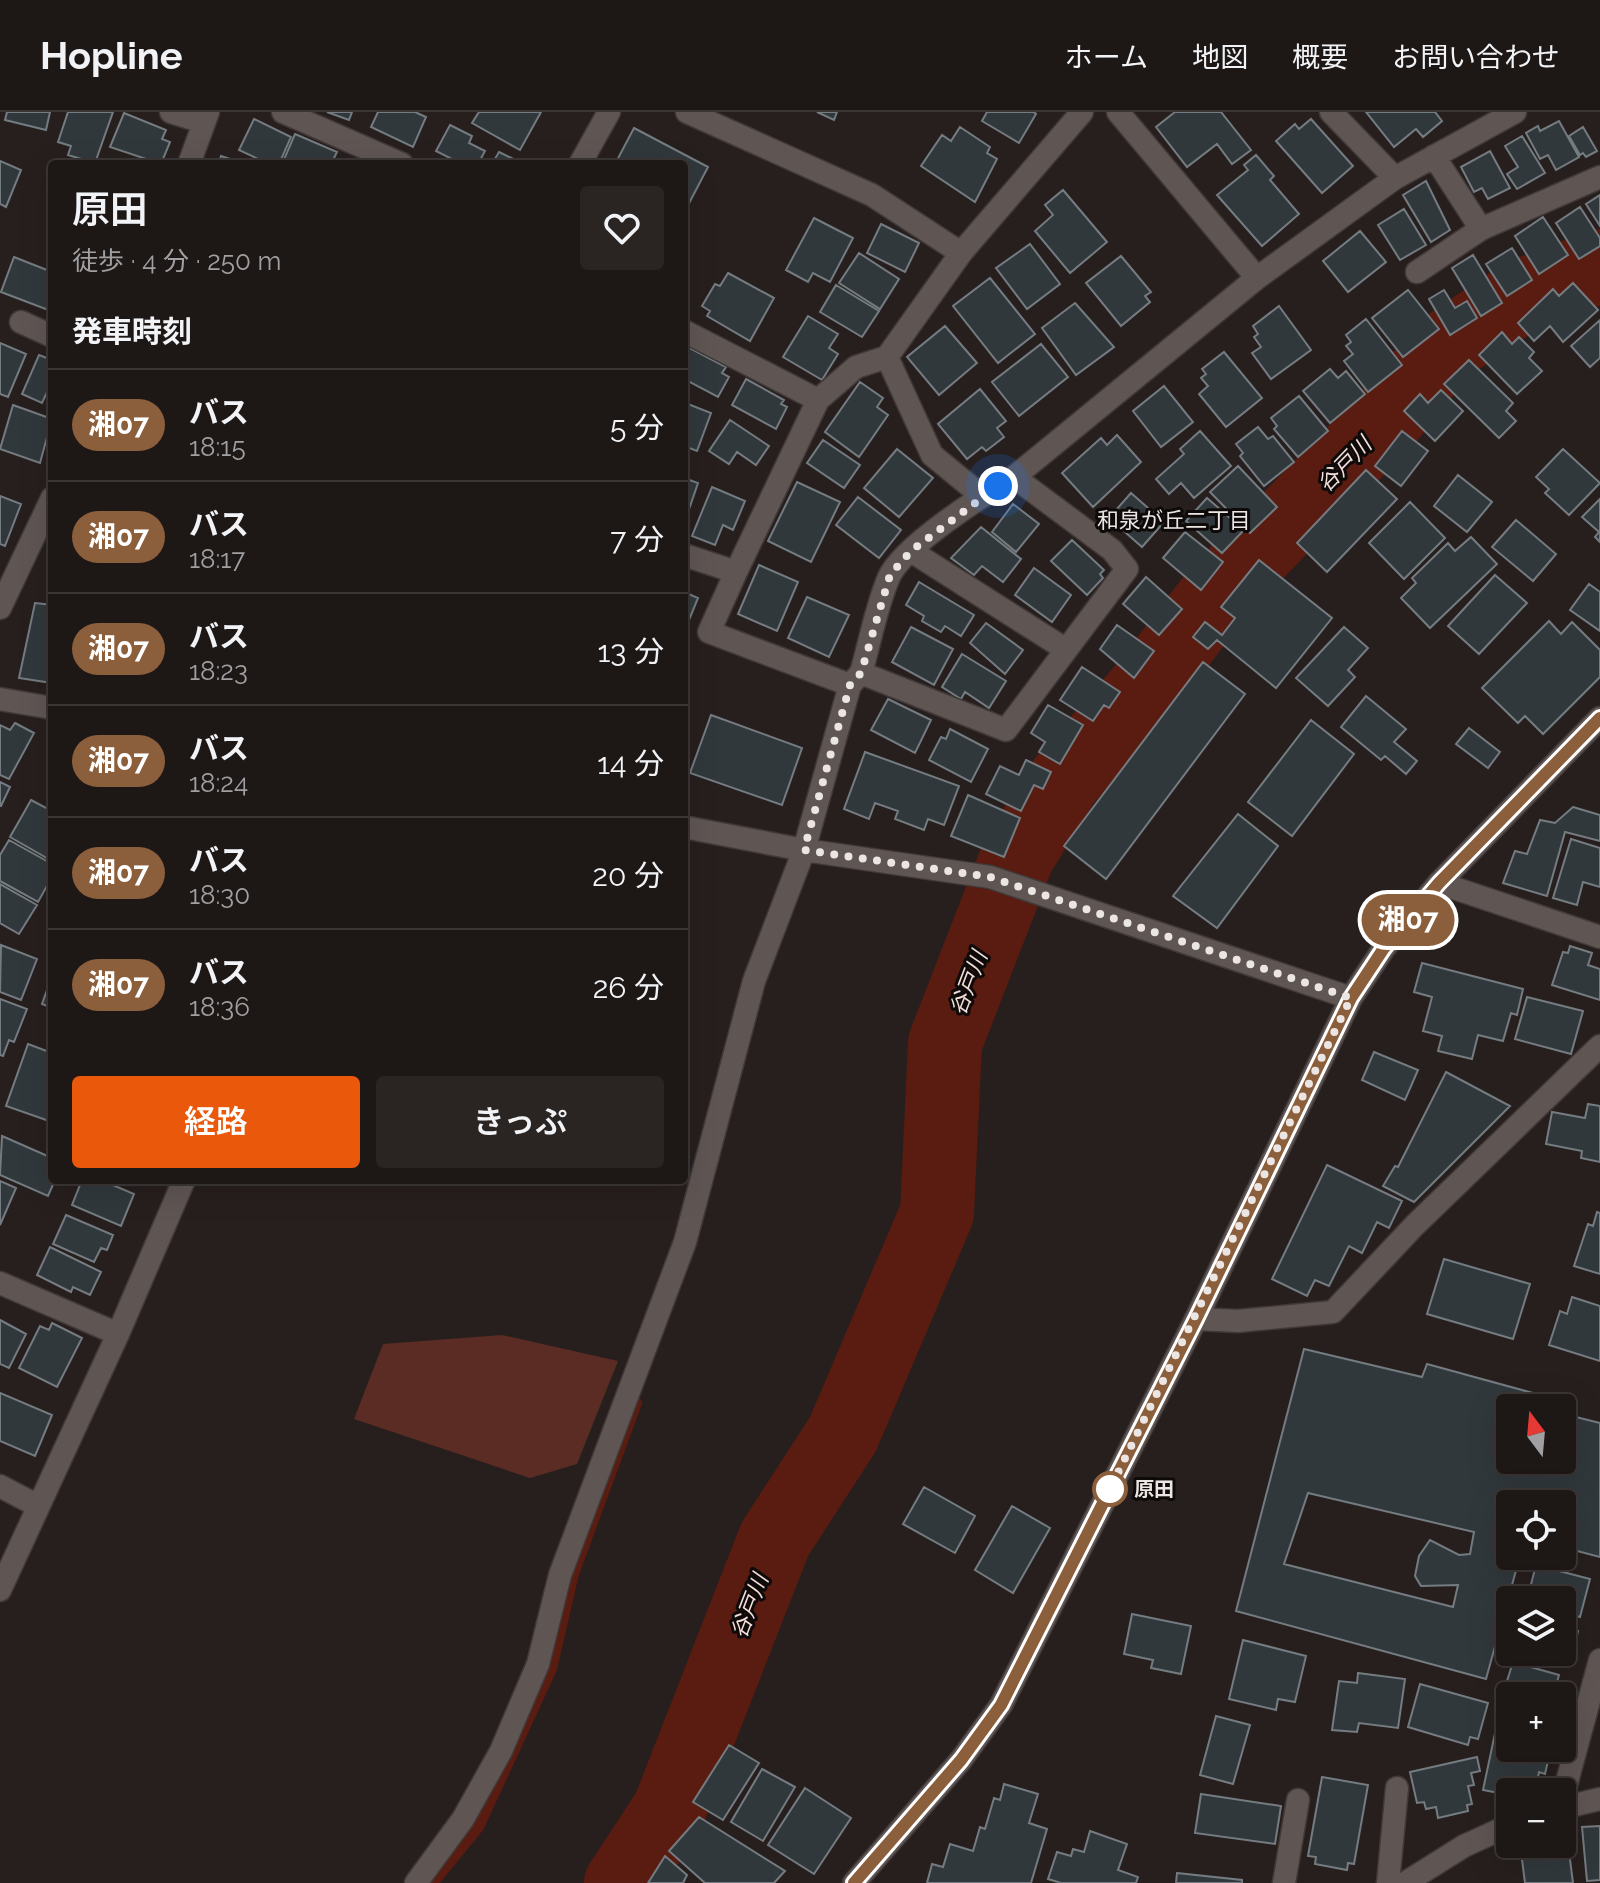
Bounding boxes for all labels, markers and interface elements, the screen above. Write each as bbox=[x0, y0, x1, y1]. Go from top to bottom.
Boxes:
text: Hopline bbox=[40, 33, 183, 78]
text: ホーム bbox=[1065, 41, 1148, 74]
text: 地図 bbox=[1192, 41, 1248, 74]
text: 概要 bbox=[1292, 41, 1348, 74]
text: お問い合わせ bbox=[1392, 41, 1560, 74]
button: heart bbox=[580, 186, 664, 270]
text: 原田 bbox=[72, 187, 148, 232]
text: 徒歩 · 4 分 · 250 m bbox=[72, 246, 281, 276]
text: 発車時刻 bbox=[72, 314, 192, 349]
text: バス bbox=[189, 395, 249, 430]
text: 湘07 bbox=[88, 408, 149, 441]
text: 5 分 bbox=[610, 410, 664, 445]
water label: 谷戸川 bbox=[1312, 430, 1378, 497]
text: 18:15 bbox=[189, 432, 246, 462]
your location bbox=[978, 466, 1018, 506]
text: バス bbox=[189, 507, 249, 542]
district label: 和泉が丘二丁目 bbox=[1097, 507, 1251, 533]
text: 湘07 bbox=[88, 520, 149, 553]
text: 7 分 bbox=[610, 522, 664, 557]
text: 18:17 bbox=[189, 544, 245, 574]
text: バス bbox=[189, 619, 249, 654]
text: 湘07 bbox=[88, 632, 149, 665]
text: 13 分 bbox=[597, 634, 664, 669]
text: 18:23 bbox=[189, 656, 248, 686]
text: バス bbox=[189, 731, 249, 766]
text: 湘07 bbox=[88, 744, 149, 777]
text: 14 分 bbox=[597, 746, 664, 781]
text: 18:24 bbox=[189, 768, 248, 798]
text: バス bbox=[189, 843, 249, 878]
text: 湘07 bbox=[88, 856, 149, 889]
text: 20 分 bbox=[592, 858, 664, 893]
text: 18:30 bbox=[189, 880, 250, 910]
line badge: 湘07 bbox=[1362, 894, 1454, 946]
text: 湘07 bbox=[1378, 903, 1438, 936]
water label: 谷戸川 bbox=[944, 946, 993, 1018]
text: バス bbox=[189, 955, 249, 990]
text: 湘07 bbox=[88, 968, 149, 1001]
text: 26 分 bbox=[593, 970, 664, 1005]
text: 18:36 bbox=[189, 992, 250, 1022]
button: 経路 bbox=[72, 1076, 360, 1168]
button: きっぷ bbox=[376, 1076, 664, 1168]
north arrow bbox=[1496, 1394, 1576, 1474]
map controls bbox=[1496, 1394, 1576, 1858]
marker: 原田 bbox=[1093, 1472, 1127, 1506]
place label: 原田 bbox=[1134, 1477, 1174, 1501]
button: locate bbox=[1496, 1490, 1576, 1570]
water label: 谷戸川 bbox=[725, 1569, 774, 1641]
button: layers bbox=[1496, 1586, 1576, 1666]
button: + bbox=[1496, 1682, 1576, 1762]
button: − bbox=[1496, 1778, 1576, 1858]

